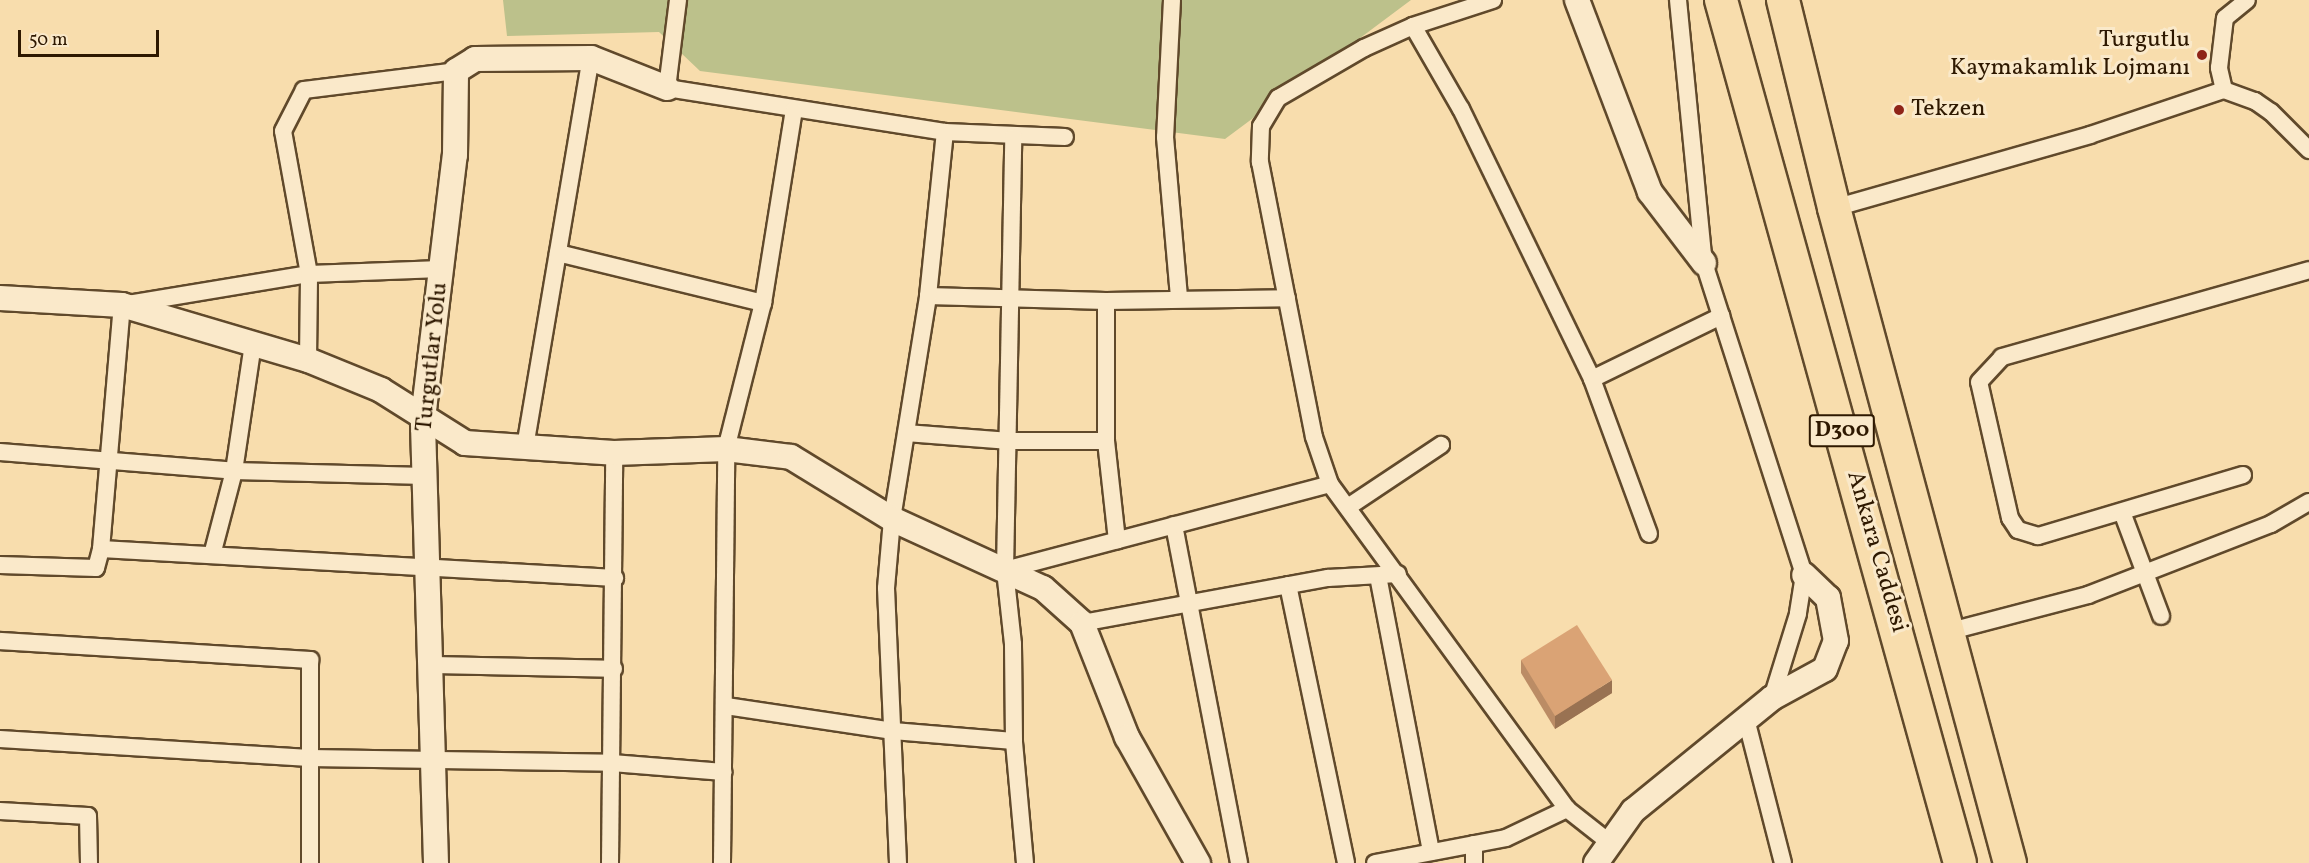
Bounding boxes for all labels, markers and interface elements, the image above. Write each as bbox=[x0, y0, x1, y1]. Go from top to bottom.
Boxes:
scale bar bbox=[21, 18, 162, 56]
place label: Turgutlu Kaymakamlık Lojmanı bbox=[1950, 27, 2190, 83]
text: 50 m bbox=[29, 28, 68, 53]
marker: Turgutlu Kaymakamlık Lojmanı bbox=[2195, 48, 2209, 62]
place label: Tekzen bbox=[1911, 96, 1986, 124]
marker: Tekzen bbox=[1892, 103, 1906, 117]
street label: Turgutlar Yolu bbox=[411, 280, 455, 434]
road number: D300 bbox=[1808, 412, 1876, 450]
street label: Ankara Caddesi bbox=[1839, 468, 1913, 636]

